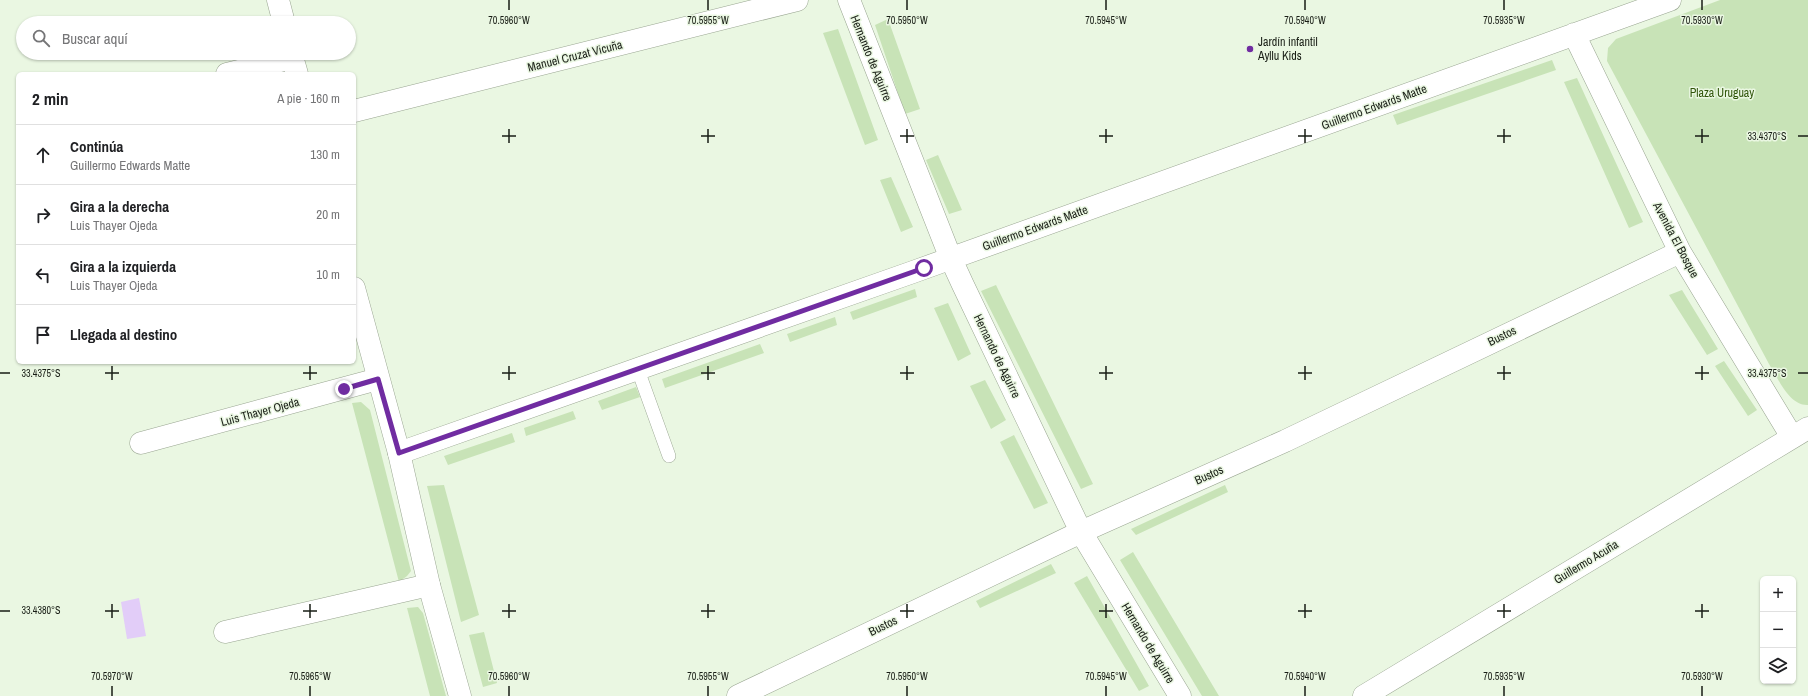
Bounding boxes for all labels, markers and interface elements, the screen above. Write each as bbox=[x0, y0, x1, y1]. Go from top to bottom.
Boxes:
street label: Hernando de Aguirre bbox=[846, 13, 896, 103]
text: 70.5960°W bbox=[488, 14, 530, 27]
text: 70.5955°W bbox=[687, 14, 729, 27]
text: 70.5950°W bbox=[886, 14, 928, 27]
text: 70.5945°W bbox=[1085, 14, 1127, 27]
text: 70.5940°W bbox=[1284, 14, 1326, 27]
text: 70.5935°W bbox=[1483, 14, 1525, 27]
text: 70.5930°W bbox=[1681, 14, 1723, 27]
search box bbox=[16, 16, 356, 60]
icon: search bbox=[30, 27, 52, 49]
text: Buscar aquí bbox=[62, 28, 128, 49]
place label: Jardín infantil Ayllu Kids bbox=[1257, 34, 1318, 64]
street label: Manuel Cruzat Vicuña bbox=[526, 36, 625, 76]
marker: Jardín infantil Ayllu Kids bbox=[1245, 44, 1255, 54]
street label: Guillermo Edwards Matte bbox=[1319, 80, 1429, 134]
park label: Plaza Uruguay bbox=[1690, 85, 1754, 101]
text: 2 min bbox=[32, 87, 68, 110]
text: A pie · 160 m bbox=[277, 90, 340, 107]
text: 33.4370°S bbox=[1747, 130, 1787, 143]
text: Continúa bbox=[70, 136, 123, 157]
icon: ahead bbox=[32, 144, 54, 166]
text: 130 m bbox=[310, 146, 340, 163]
text: Guillermo Edwards Matte bbox=[70, 157, 190, 174]
text: Gira a la derecha bbox=[70, 196, 169, 217]
street label: Avenida El Bosque bbox=[1649, 198, 1703, 281]
street label: Guillermo Edwards Matte bbox=[980, 201, 1090, 255]
icon: right bbox=[32, 204, 54, 226]
text: 20 m bbox=[316, 206, 340, 223]
text: Luis Thayer Ojeda bbox=[70, 217, 158, 234]
text: Gira a la izquierda bbox=[70, 256, 176, 277]
route start bbox=[915, 259, 933, 277]
icon: left bbox=[32, 264, 54, 286]
text: 10 m bbox=[316, 266, 340, 283]
text: Luis Thayer Ojeda bbox=[70, 277, 158, 294]
street label: Hernando de Aguirre bbox=[970, 311, 1024, 401]
street label: Bustos bbox=[1485, 322, 1519, 350]
icon: arrive bbox=[32, 324, 54, 346]
text: Llegada al destino bbox=[70, 324, 177, 345]
text: 33.4375°S bbox=[21, 367, 61, 380]
text: 33.4375°S bbox=[1747, 367, 1787, 380]
route end bbox=[335, 380, 353, 398]
street label: Luis Thayer Ojeda bbox=[219, 394, 302, 430]
street label: Bustos bbox=[1192, 462, 1226, 488]
street label: Guillermo Acuña bbox=[1551, 536, 1622, 588]
map controls bbox=[1760, 576, 1796, 684]
button: + bbox=[1760, 576, 1796, 612]
street label: Hernando de Aguirre bbox=[1118, 600, 1178, 686]
text: 33.4380°S bbox=[21, 604, 61, 617]
street label: Bustos bbox=[866, 612, 900, 640]
button: − bbox=[1760, 612, 1796, 648]
button: layers bbox=[1760, 648, 1796, 684]
text: 70.5970°W bbox=[91, 670, 133, 683]
text: 70.5965°W bbox=[289, 670, 331, 683]
text: 70.5960°W bbox=[488, 670, 530, 683]
text: 70.5955°W bbox=[687, 670, 729, 683]
text: 70.5950°W bbox=[886, 670, 928, 683]
text: 70.5945°W bbox=[1085, 670, 1127, 683]
text: 70.5940°W bbox=[1284, 670, 1326, 683]
text: 70.5935°W bbox=[1483, 670, 1525, 683]
text: 70.5930°W bbox=[1681, 670, 1723, 683]

